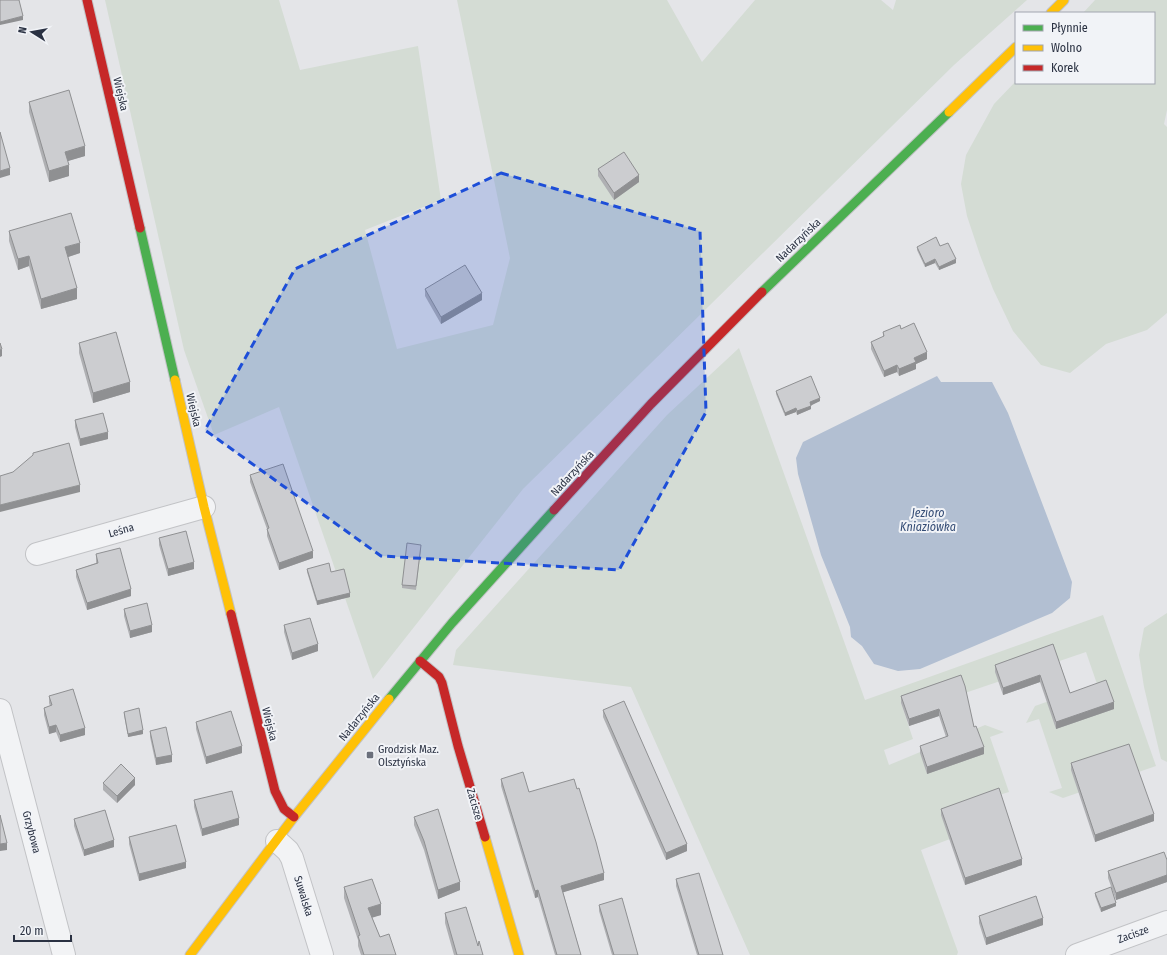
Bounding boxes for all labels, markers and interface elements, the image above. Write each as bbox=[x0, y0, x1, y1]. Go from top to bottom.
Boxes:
north arrow bbox=[12, 12, 52, 52]
legend bbox=[1015, 12, 1155, 84]
text: Płynnie bbox=[1051, 21, 1088, 35]
text: N bbox=[16, 26, 30, 35]
text: Wolno bbox=[1051, 41, 1082, 55]
text: Korek bbox=[1051, 61, 1079, 75]
street label: Wiejska bbox=[110, 76, 131, 112]
street label: Nadarzyńska bbox=[773, 216, 823, 265]
street label: Wiejska bbox=[183, 392, 204, 428]
street label: Nadarzyńska bbox=[548, 448, 597, 499]
water label: Jezioro Kniaziówka bbox=[900, 506, 956, 534]
street label: Leśna bbox=[107, 521, 135, 540]
street label: Nadarzyńska bbox=[336, 691, 382, 744]
street label: Wiejska bbox=[259, 706, 280, 742]
place label: Grodzisk Maz. Olsztyńska bbox=[378, 743, 439, 769]
marker: Grodzisk Maz. Olsztyńska bbox=[365, 750, 375, 760]
street label: Zacisze bbox=[464, 787, 485, 821]
street label: Grzybowa bbox=[20, 809, 43, 855]
street label: Suwalska bbox=[291, 874, 316, 918]
scale bar bbox=[14, 917, 71, 943]
street label: Zacisze bbox=[1116, 923, 1151, 946]
text: 20 m bbox=[20, 924, 44, 938]

